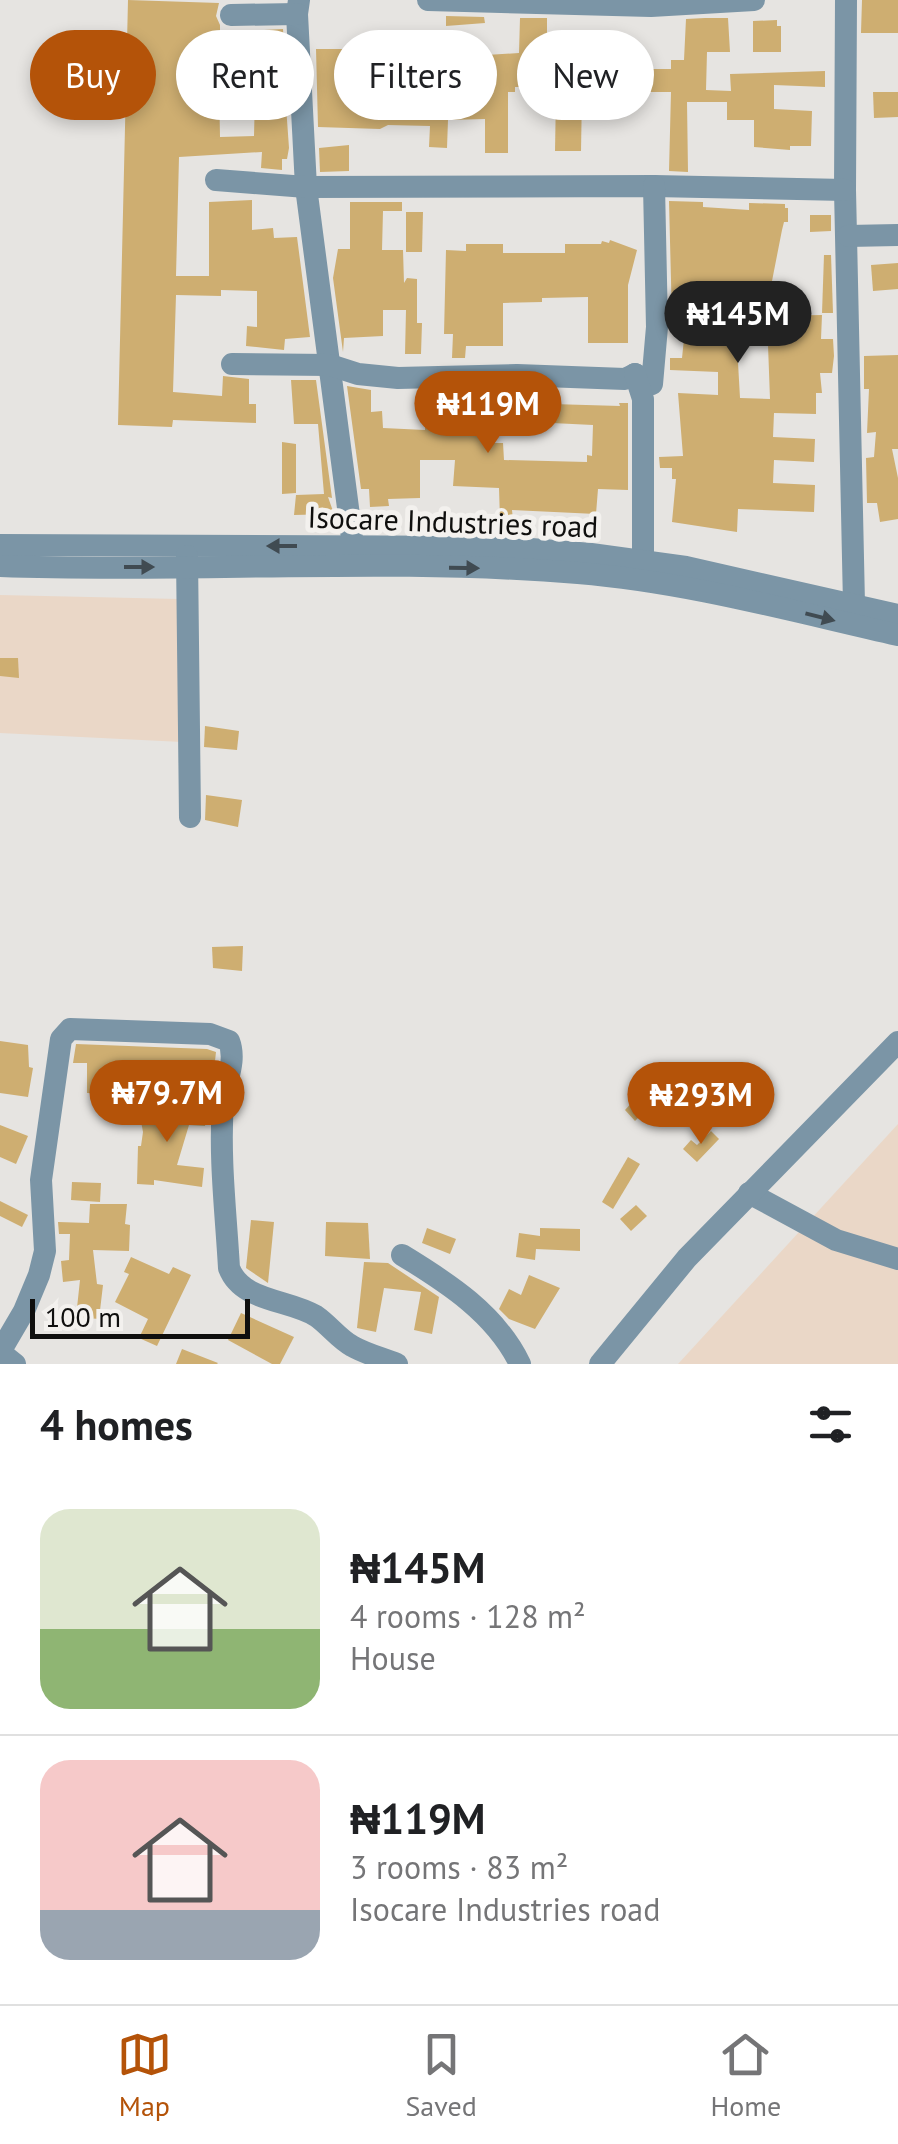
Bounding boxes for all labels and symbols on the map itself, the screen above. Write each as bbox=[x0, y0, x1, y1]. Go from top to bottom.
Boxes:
pin: ₦145M bbox=[668, 281, 808, 366]
pin: ₦119M bbox=[418, 371, 558, 456]
street label: Isocare Industries road bbox=[307, 496, 599, 546]
one-way arrow bbox=[266, 538, 298, 554]
one-way arrow bbox=[124, 559, 156, 575]
one-way arrow bbox=[449, 560, 481, 576]
one-way arrow bbox=[805, 609, 836, 625]
pin: ₦79.7M bbox=[86, 1060, 248, 1145]
pin: ₦293M bbox=[631, 1062, 771, 1147]
scale bar bbox=[30, 1294, 250, 1338]

